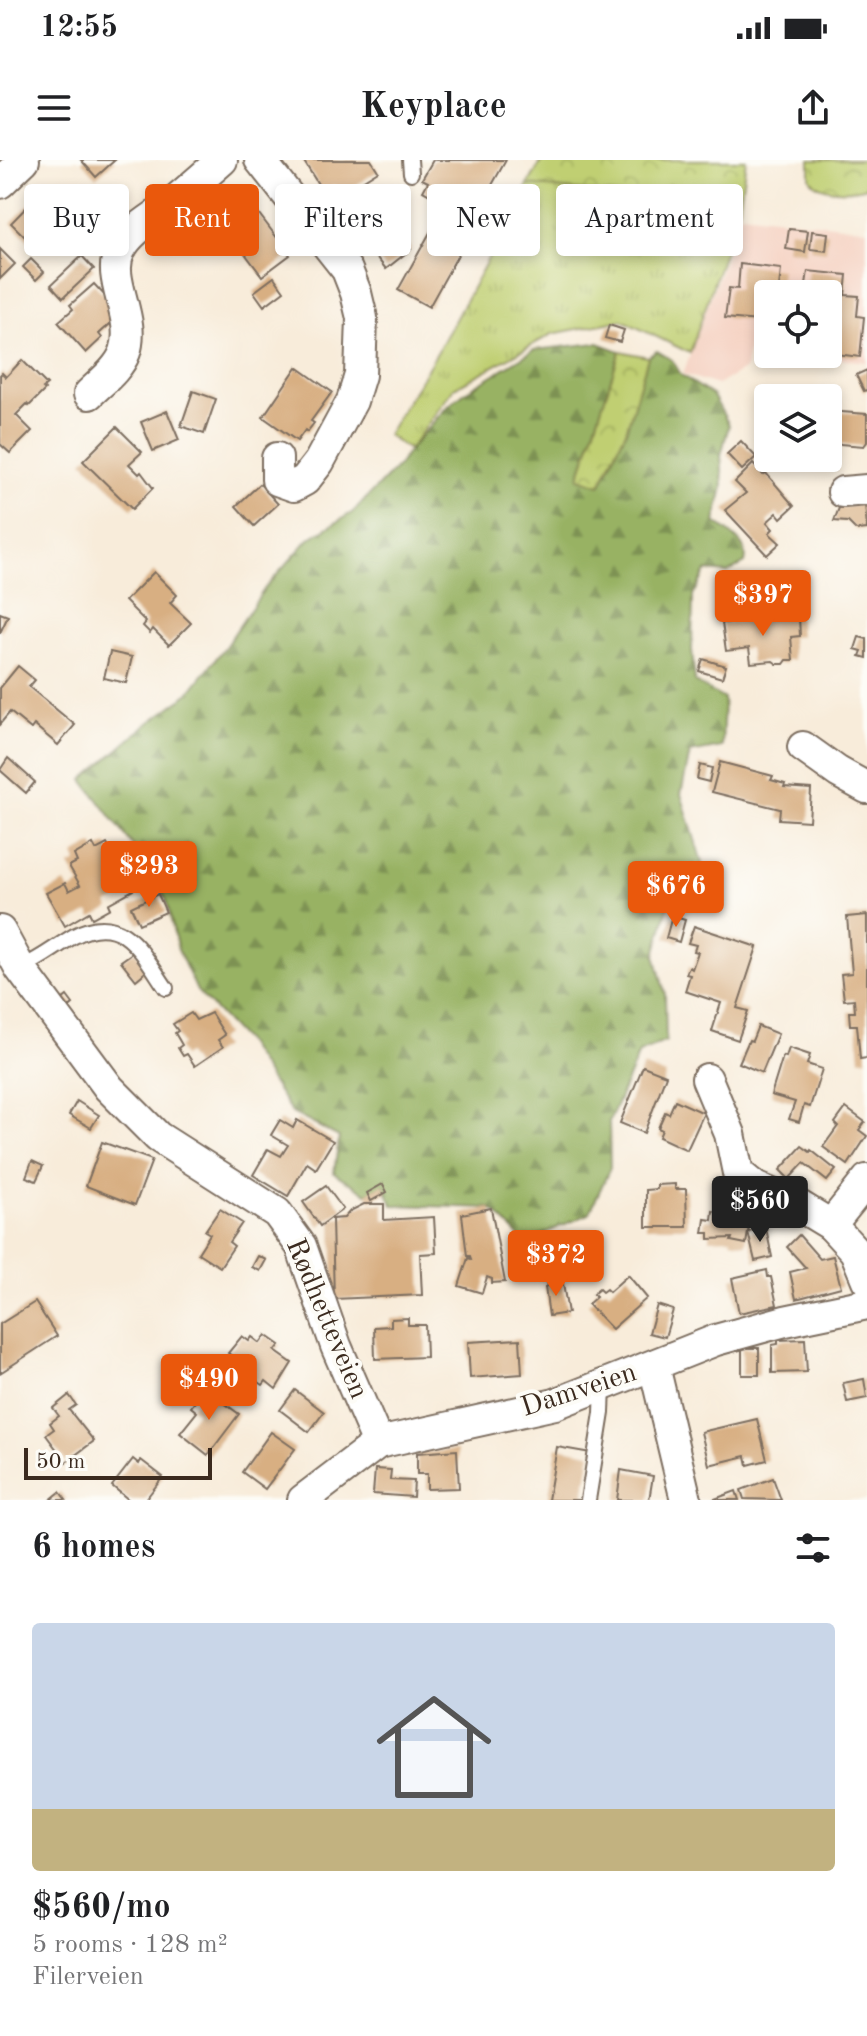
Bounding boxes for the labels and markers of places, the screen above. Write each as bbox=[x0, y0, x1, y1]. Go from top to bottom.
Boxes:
pin: $397 bbox=[716, 570, 810, 638]
pin: $293 bbox=[102, 841, 196, 909]
pin: $676 bbox=[629, 861, 723, 929]
pin: $560 bbox=[713, 1176, 807, 1244]
pin: $372 bbox=[509, 1230, 603, 1298]
pin: $490 bbox=[162, 1354, 256, 1422]

